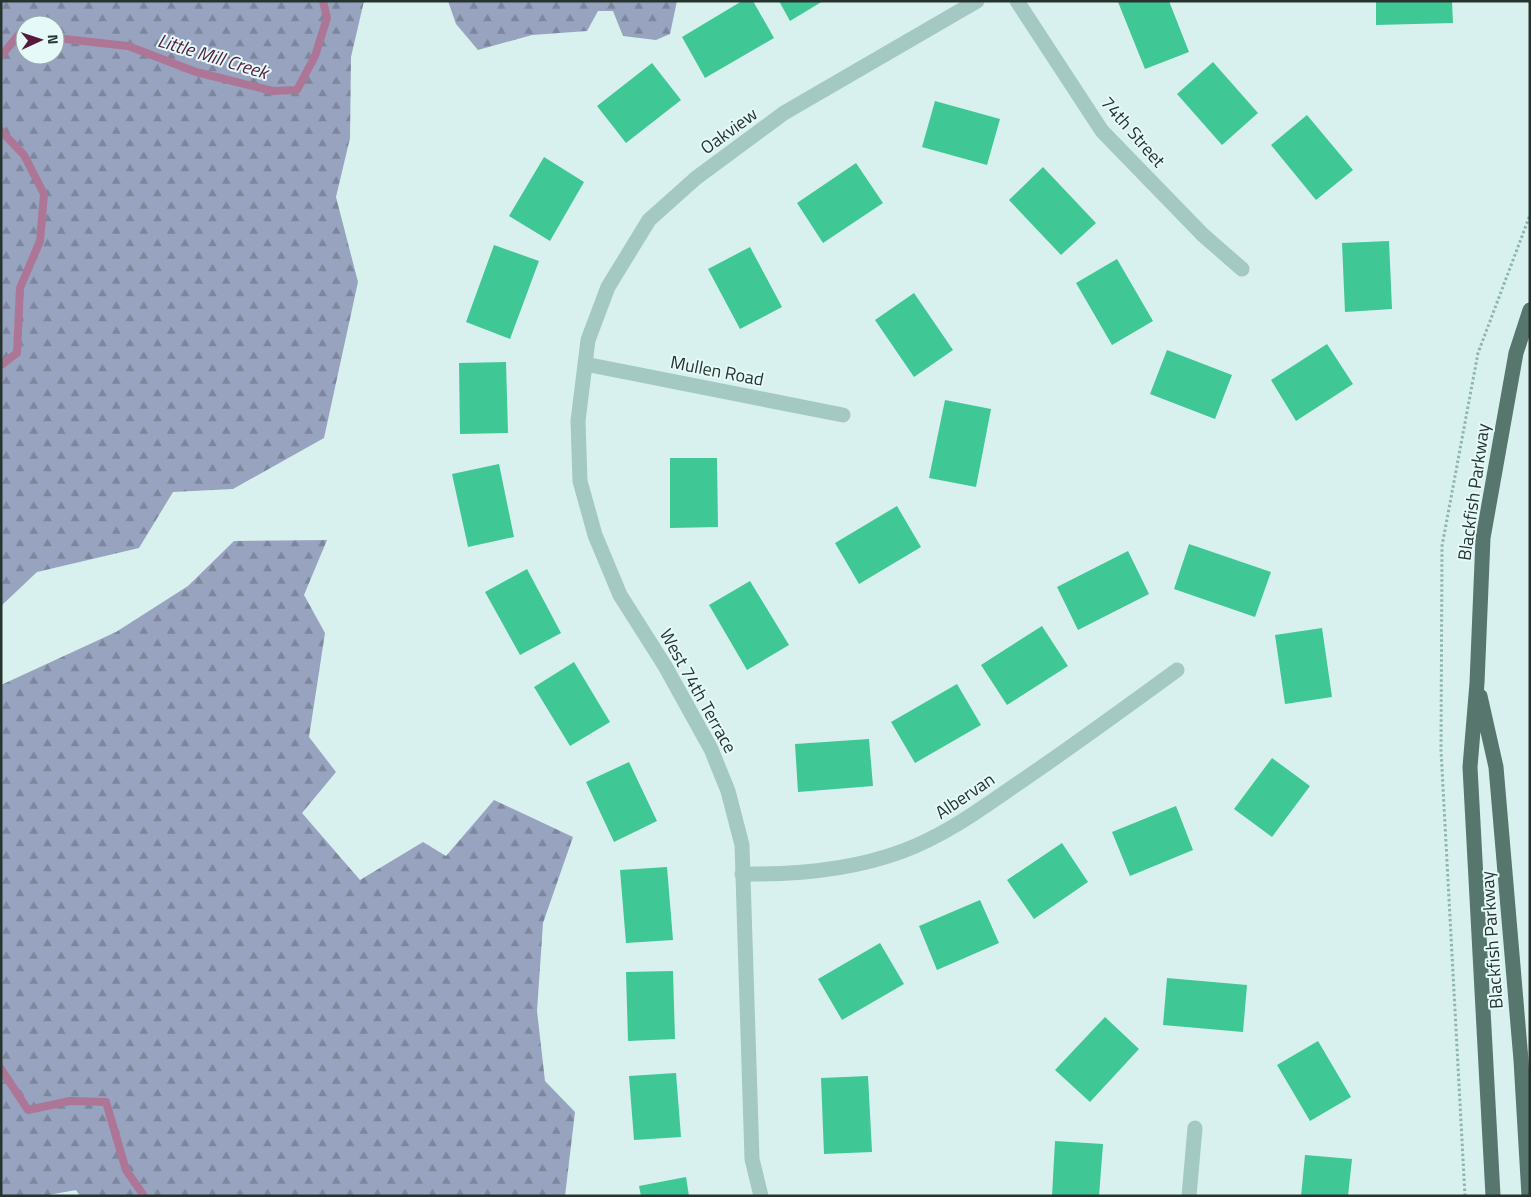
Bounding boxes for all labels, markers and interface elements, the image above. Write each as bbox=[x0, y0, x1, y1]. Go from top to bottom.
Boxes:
north arrow bbox=[15, 15, 65, 65]
water label: Little Mill Creek bbox=[155, 25, 274, 87]
text: N bbox=[43, 34, 64, 45]
street label: 74th Street bbox=[1095, 90, 1172, 174]
street label: Oakview bbox=[695, 100, 763, 161]
street label: Mullen Road bbox=[668, 348, 766, 393]
street label: Blackfish Parkway bbox=[1451, 421, 1497, 562]
street label: West 74th Terrace bbox=[653, 624, 744, 758]
street label: Albervan bbox=[929, 766, 1000, 825]
street label: Blackfish Parkway bbox=[1473, 870, 1510, 1010]

